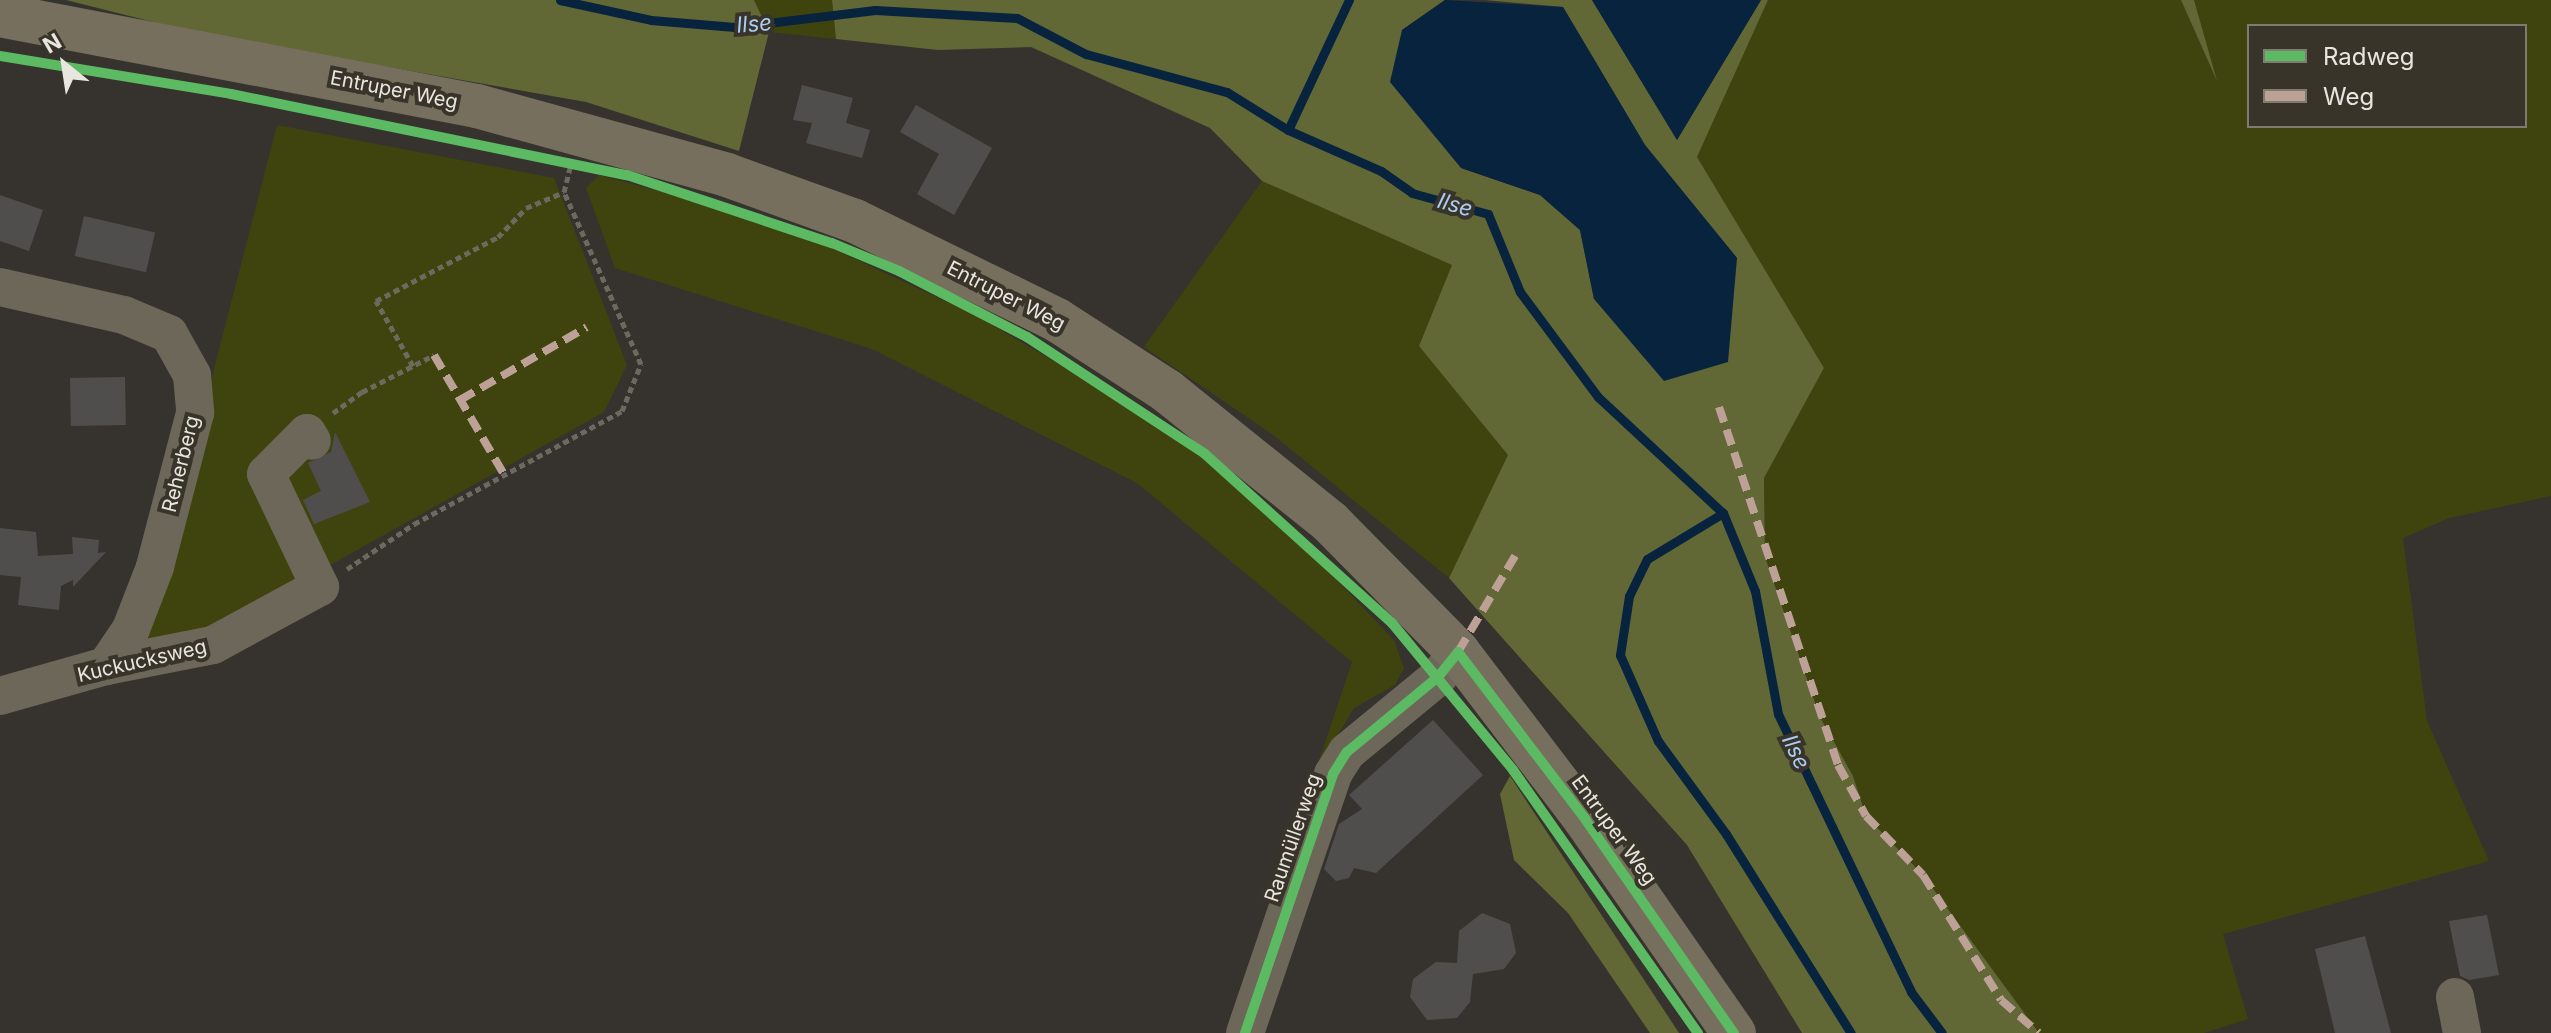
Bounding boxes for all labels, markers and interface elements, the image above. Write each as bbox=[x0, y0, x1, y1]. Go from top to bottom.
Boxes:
water label: Ilse bbox=[735, 9, 773, 39]
north arrow bbox=[24, 24, 104, 104]
legend bbox=[2247, 24, 2527, 128]
text: N bbox=[38, 28, 66, 59]
text: Radweg bbox=[2323, 42, 2414, 71]
street label: Entruper Weg bbox=[328, 66, 460, 114]
text: Weg bbox=[2323, 82, 2374, 111]
water label: Ilse bbox=[1434, 187, 1476, 223]
street label: Entruper Weg bbox=[943, 256, 1069, 336]
street label: Reherberg bbox=[157, 413, 205, 515]
street label: Kuckucksweg bbox=[75, 634, 209, 688]
water label: Ilse bbox=[1776, 730, 1816, 774]
street label: Raumüllerweg bbox=[1260, 771, 1326, 905]
street label: Entruper Weg bbox=[1566, 771, 1662, 889]

